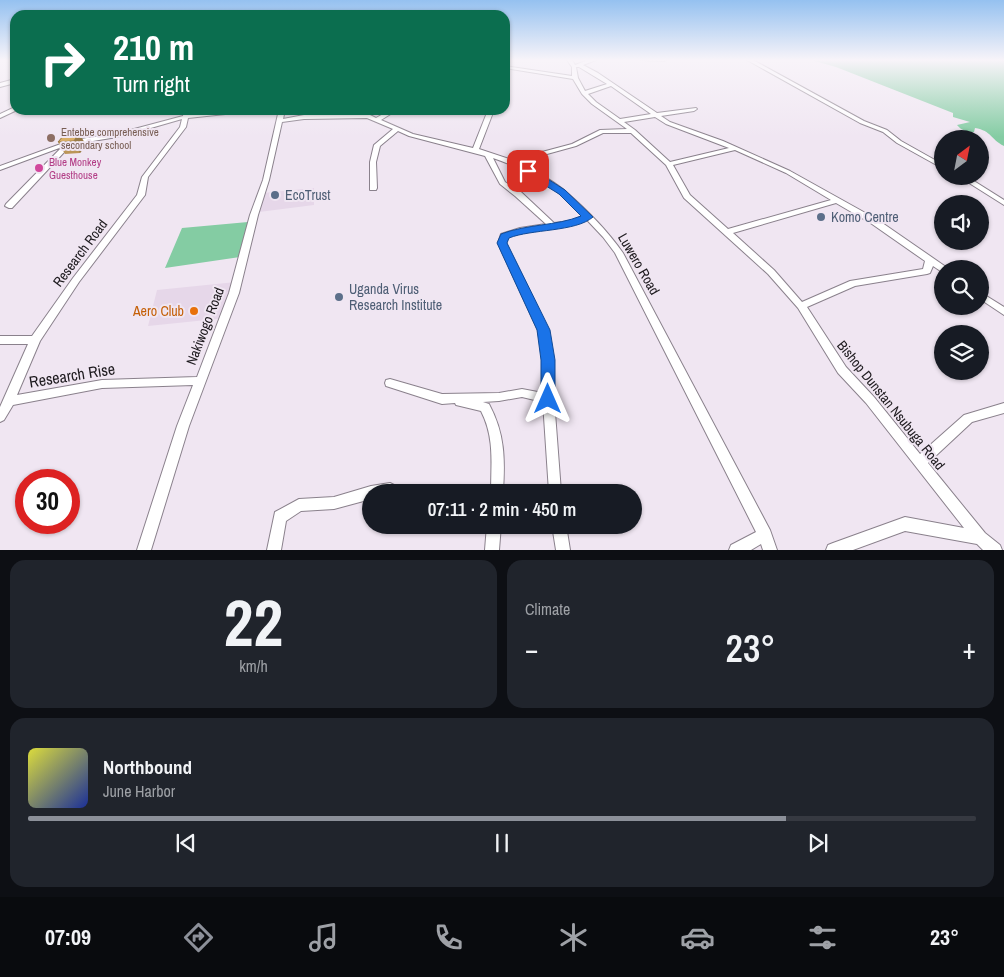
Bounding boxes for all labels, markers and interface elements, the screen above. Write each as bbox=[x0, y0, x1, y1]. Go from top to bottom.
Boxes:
text: 210 m bbox=[113, 24, 194, 71]
icon: right bbox=[30, 30, 95, 95]
text: Turn right bbox=[113, 69, 190, 99]
place label: Entebbe comprehensive secondary school bbox=[61, 125, 159, 152]
north arrow bbox=[934, 130, 989, 185]
map controls bbox=[934, 130, 989, 380]
marker: Entebbe comprehensive secondary school bbox=[45, 132, 57, 144]
pin bbox=[507, 150, 549, 192]
place label: Blue Monkey Guesthouse bbox=[49, 155, 102, 182]
icon: arrive bbox=[514, 157, 542, 185]
marker: Blue Monkey Guesthouse bbox=[33, 162, 45, 174]
place label: EcoTrust bbox=[285, 186, 331, 204]
marker: EcoTrust bbox=[269, 189, 281, 201]
button: sound bbox=[934, 195, 989, 250]
place label: Komo Centre bbox=[831, 208, 899, 226]
marker: Komo Centre bbox=[815, 211, 827, 223]
street label: Research Road bbox=[49, 216, 111, 290]
street label: Luwero Road bbox=[614, 230, 664, 298]
button: search bbox=[934, 260, 989, 315]
place label: Uganda Virus Research Institute bbox=[349, 280, 442, 314]
street label: Nakiwogo Road bbox=[182, 285, 228, 367]
marker: Uganda Virus Research Institute bbox=[333, 291, 345, 303]
place label: Aero Club bbox=[132, 302, 184, 320]
marker: Aero Club bbox=[188, 305, 200, 317]
button: layers bbox=[934, 325, 989, 380]
street label: Bishop Dunstan Nsubuga Road bbox=[833, 337, 949, 473]
street label: Research Rise bbox=[27, 357, 117, 393]
position arrow bbox=[521, 372, 573, 424]
speed limit sign: 30 bbox=[15, 469, 80, 534]
text: 07:11 · 2 min · 450 m bbox=[428, 496, 576, 522]
text: 22 bbox=[224, 579, 283, 666]
text: Climate bbox=[525, 598, 570, 620]
text: 23° bbox=[726, 623, 775, 674]
text: − bbox=[525, 630, 538, 668]
text: + bbox=[963, 630, 976, 668]
text: km/h bbox=[239, 655, 268, 677]
text: Northbound bbox=[103, 754, 192, 780]
text: June Harbor bbox=[103, 780, 175, 802]
icon: previous bbox=[172, 829, 200, 857]
icon: pause bbox=[488, 829, 516, 857]
icon: next bbox=[804, 829, 832, 857]
icon: directions bbox=[181, 920, 216, 955]
icon: music bbox=[306, 920, 341, 955]
icon: phone bbox=[431, 920, 466, 955]
icon: climate bbox=[556, 920, 591, 955]
icon: car bbox=[680, 920, 715, 955]
icon: filters bbox=[805, 920, 840, 955]
text: 07:09 bbox=[45, 922, 91, 952]
text: 23° bbox=[930, 922, 959, 952]

